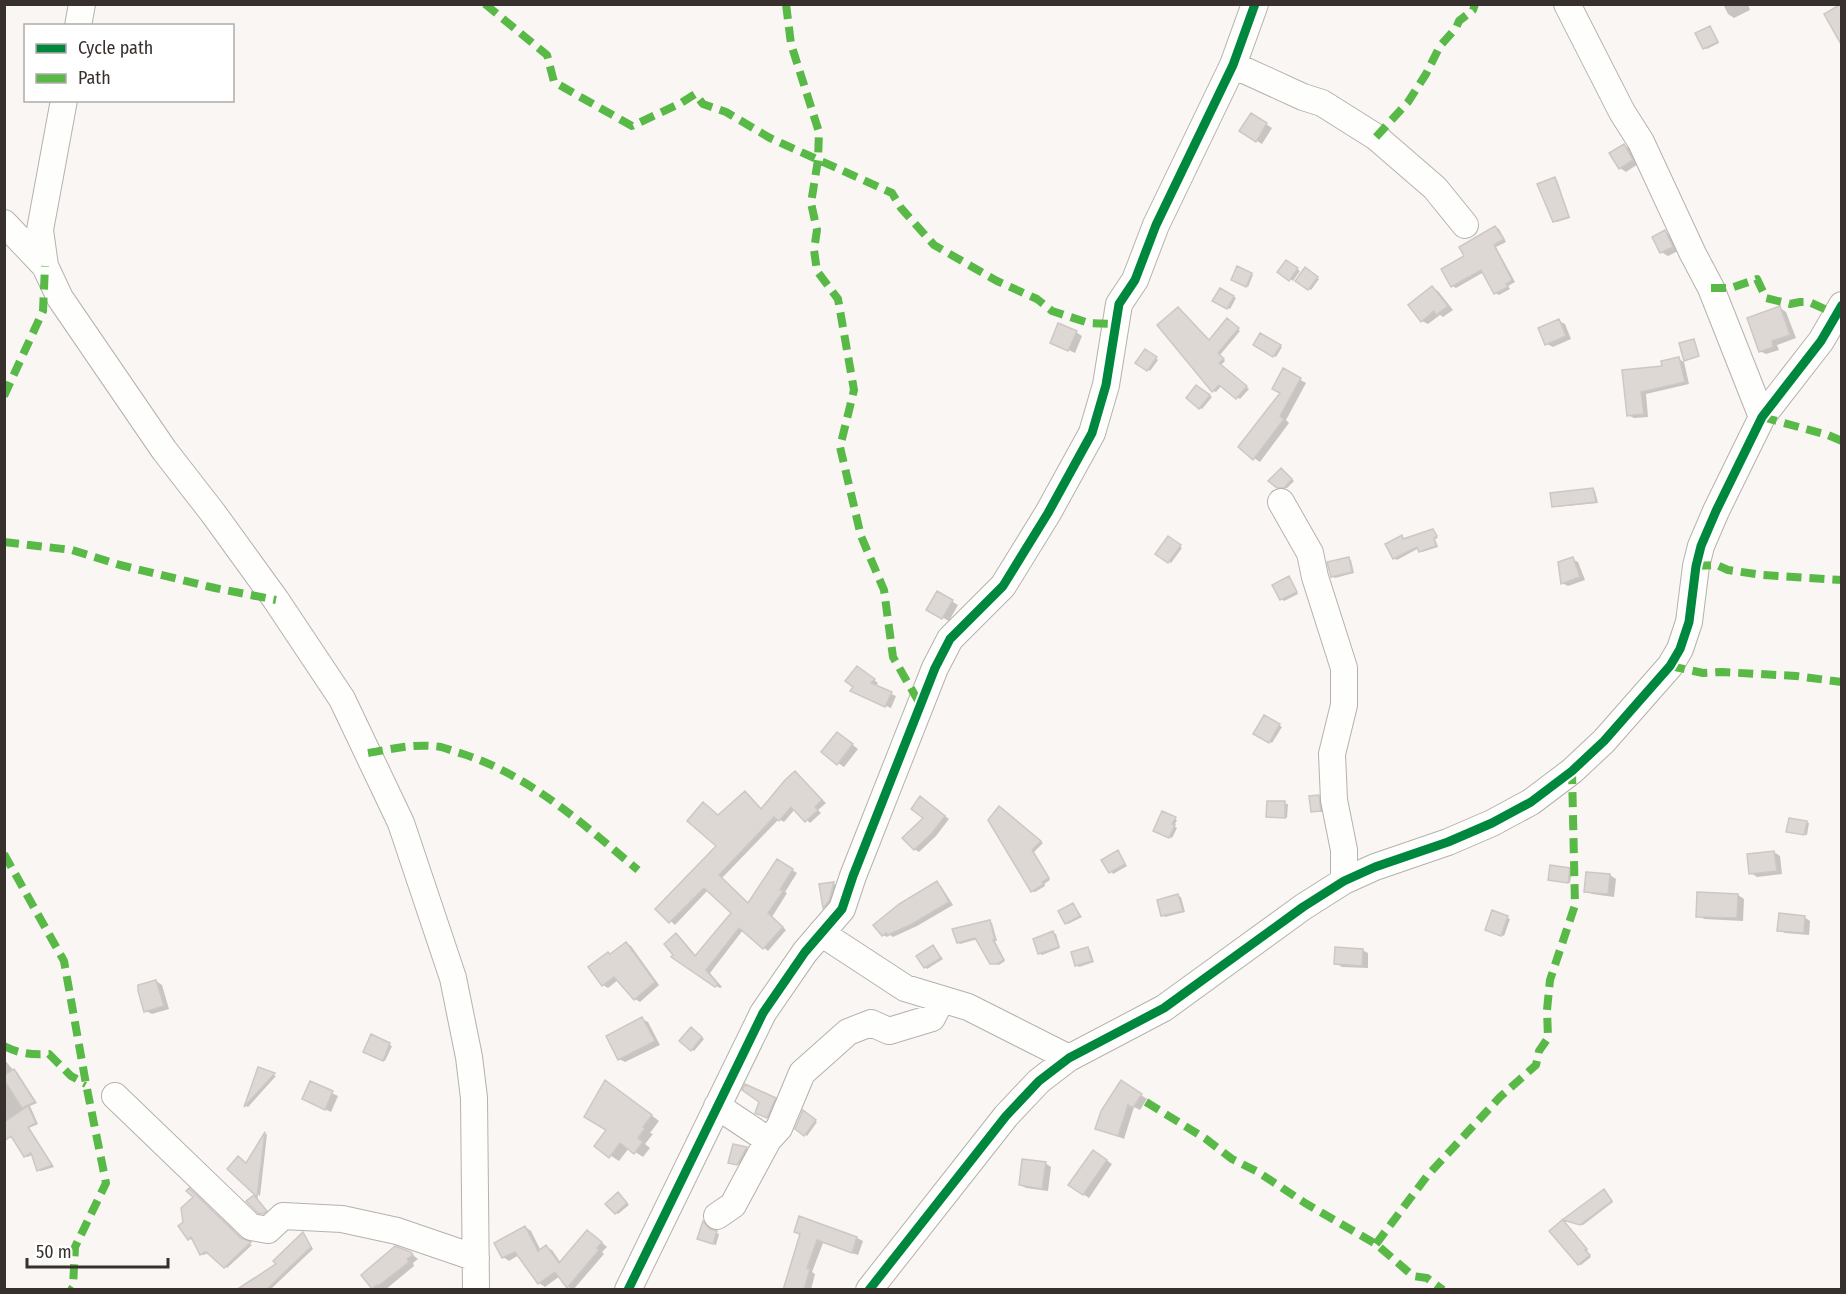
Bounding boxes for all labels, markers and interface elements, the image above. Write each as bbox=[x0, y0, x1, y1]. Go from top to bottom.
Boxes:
legend bbox=[24, 24, 234, 102]
text: Cycle path bbox=[78, 37, 153, 59]
text: Path bbox=[78, 67, 111, 89]
scale bar bbox=[27, 1231, 168, 1269]
text: 50 m bbox=[36, 1241, 72, 1263]

